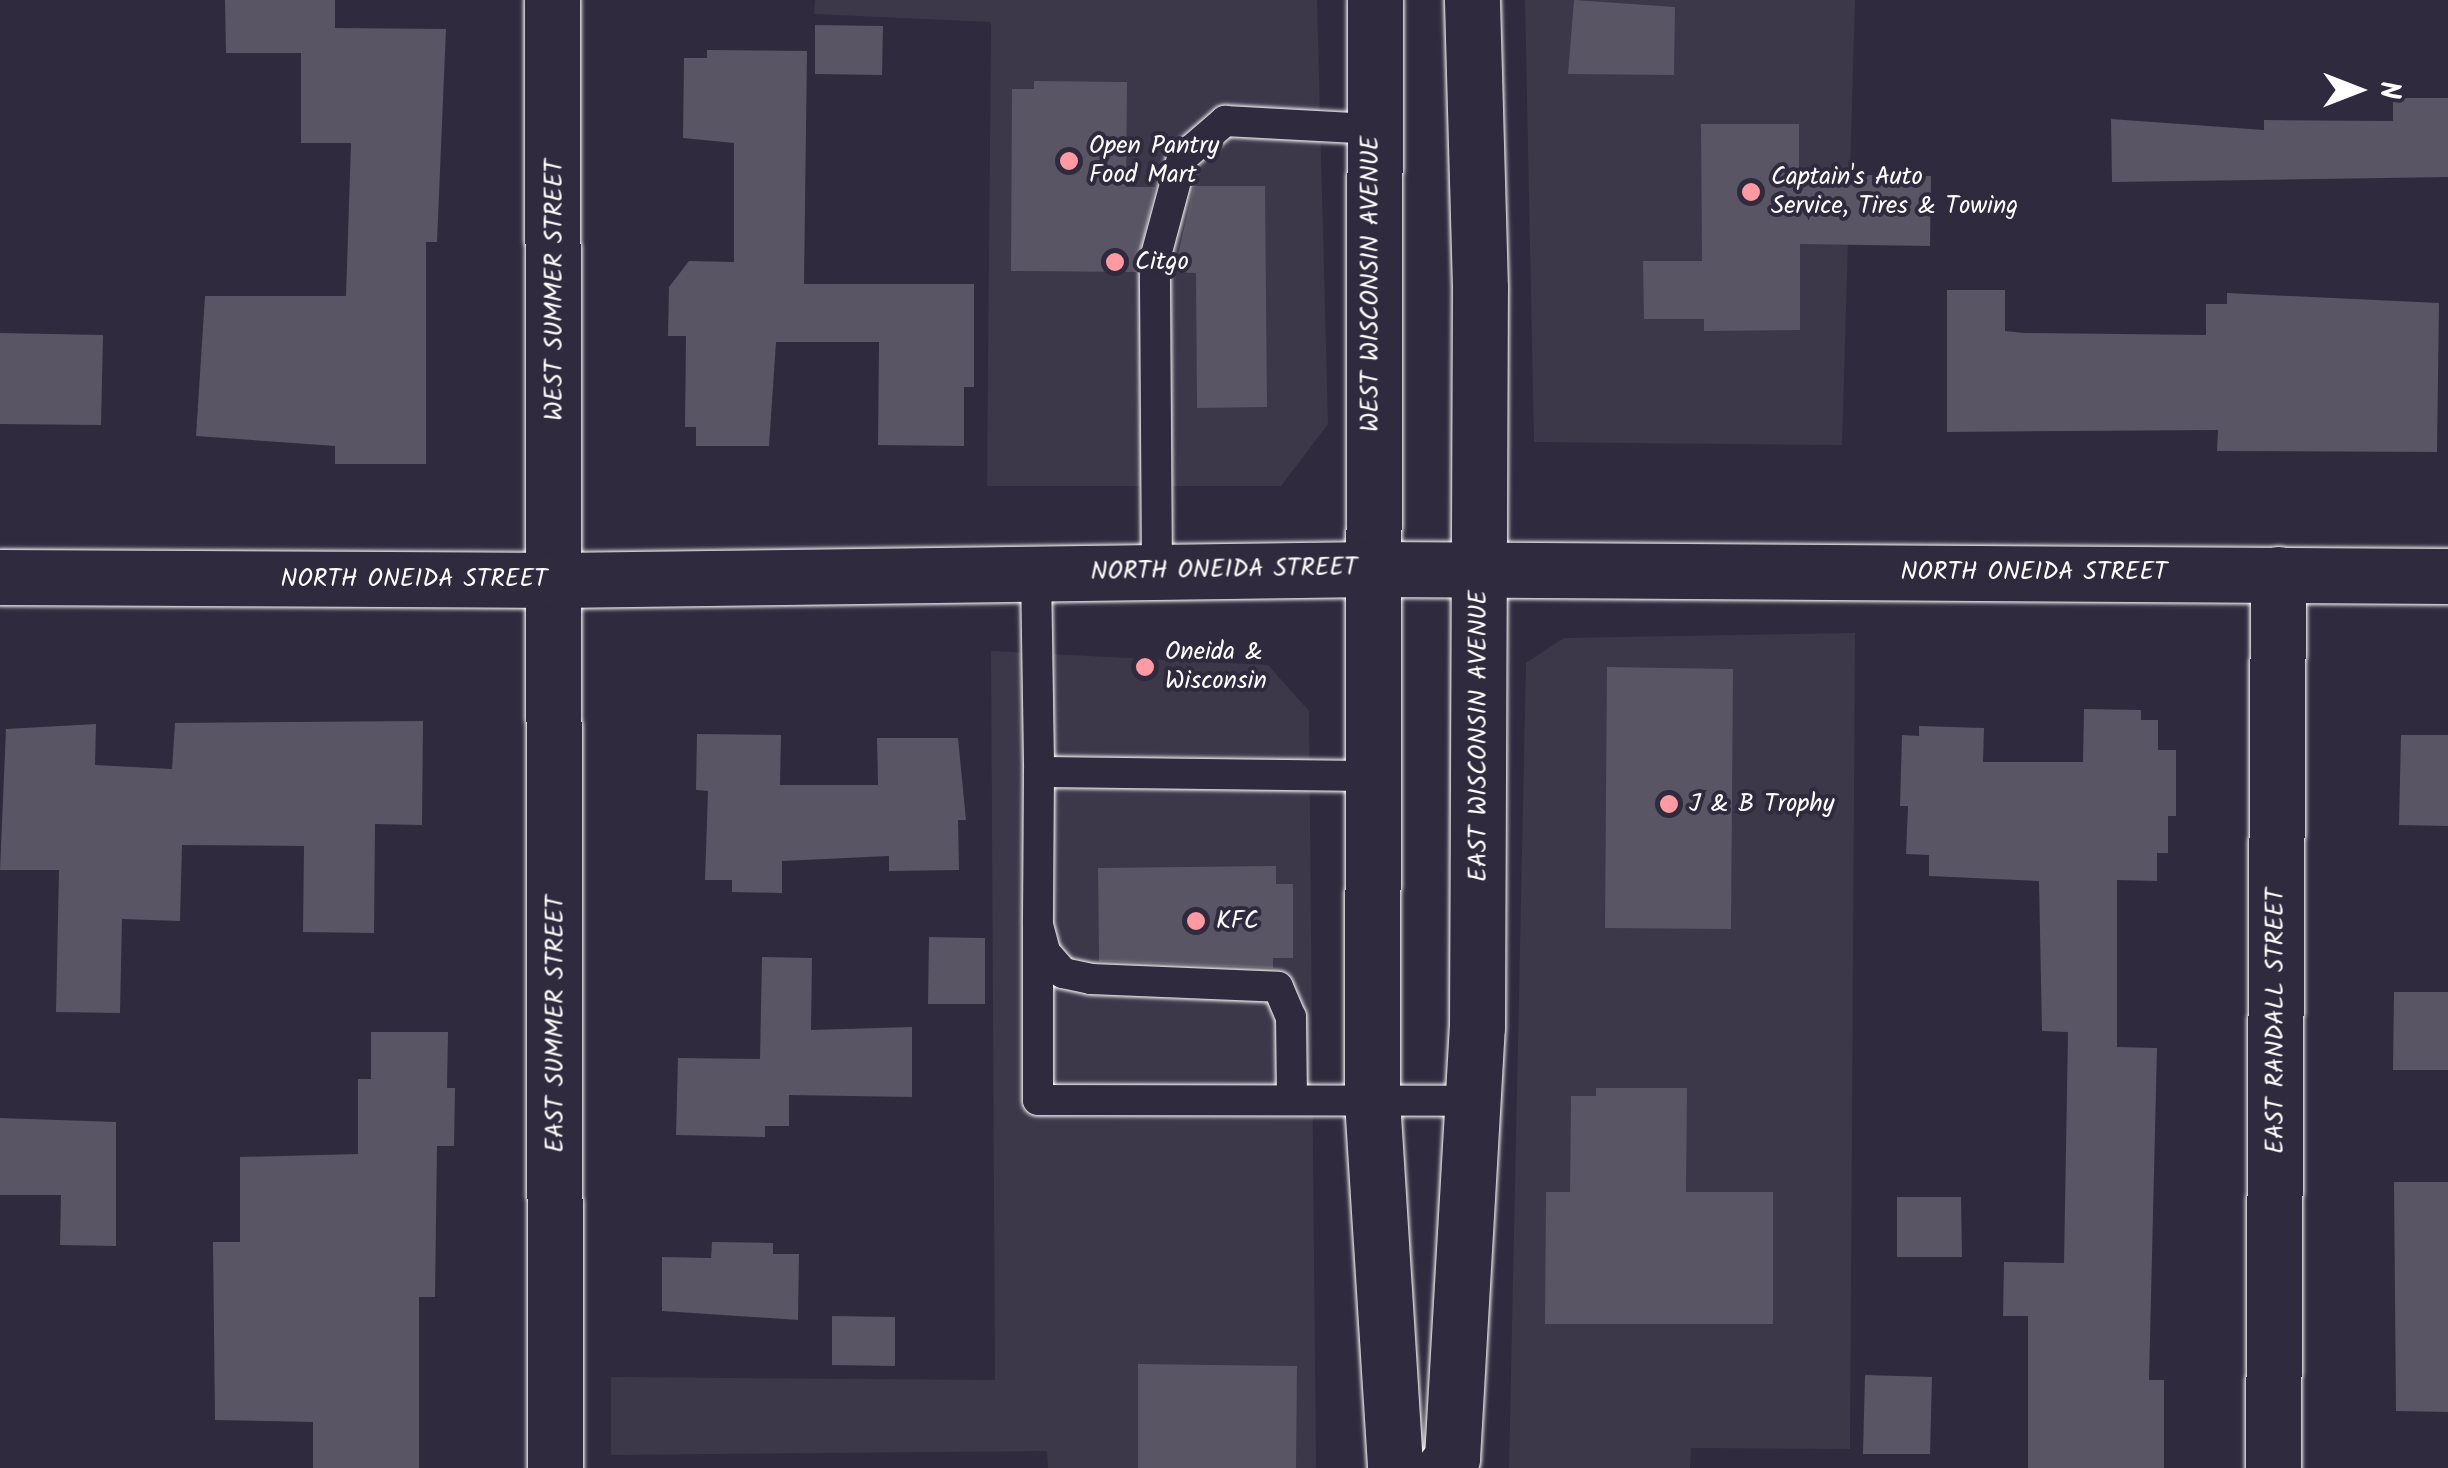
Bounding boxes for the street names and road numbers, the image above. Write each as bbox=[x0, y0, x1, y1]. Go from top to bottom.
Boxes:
street label: WEST WISCONSIN AVENUE bbox=[1356, 136, 1386, 432]
street label: WEST SUMMER STREET bbox=[540, 159, 570, 421]
street label: NORTH ONEIDA STREET bbox=[1090, 553, 1358, 587]
street label: NORTH ONEIDA STREET bbox=[1901, 557, 2167, 587]
street label: NORTH ONEIDA STREET bbox=[281, 564, 547, 594]
street label: EAST WISCONSIN AVENUE bbox=[1464, 590, 1494, 882]
street label: EAST RANDALL STREET bbox=[2261, 888, 2291, 1154]
street label: EAST SUMMER STREET bbox=[541, 895, 571, 1153]

